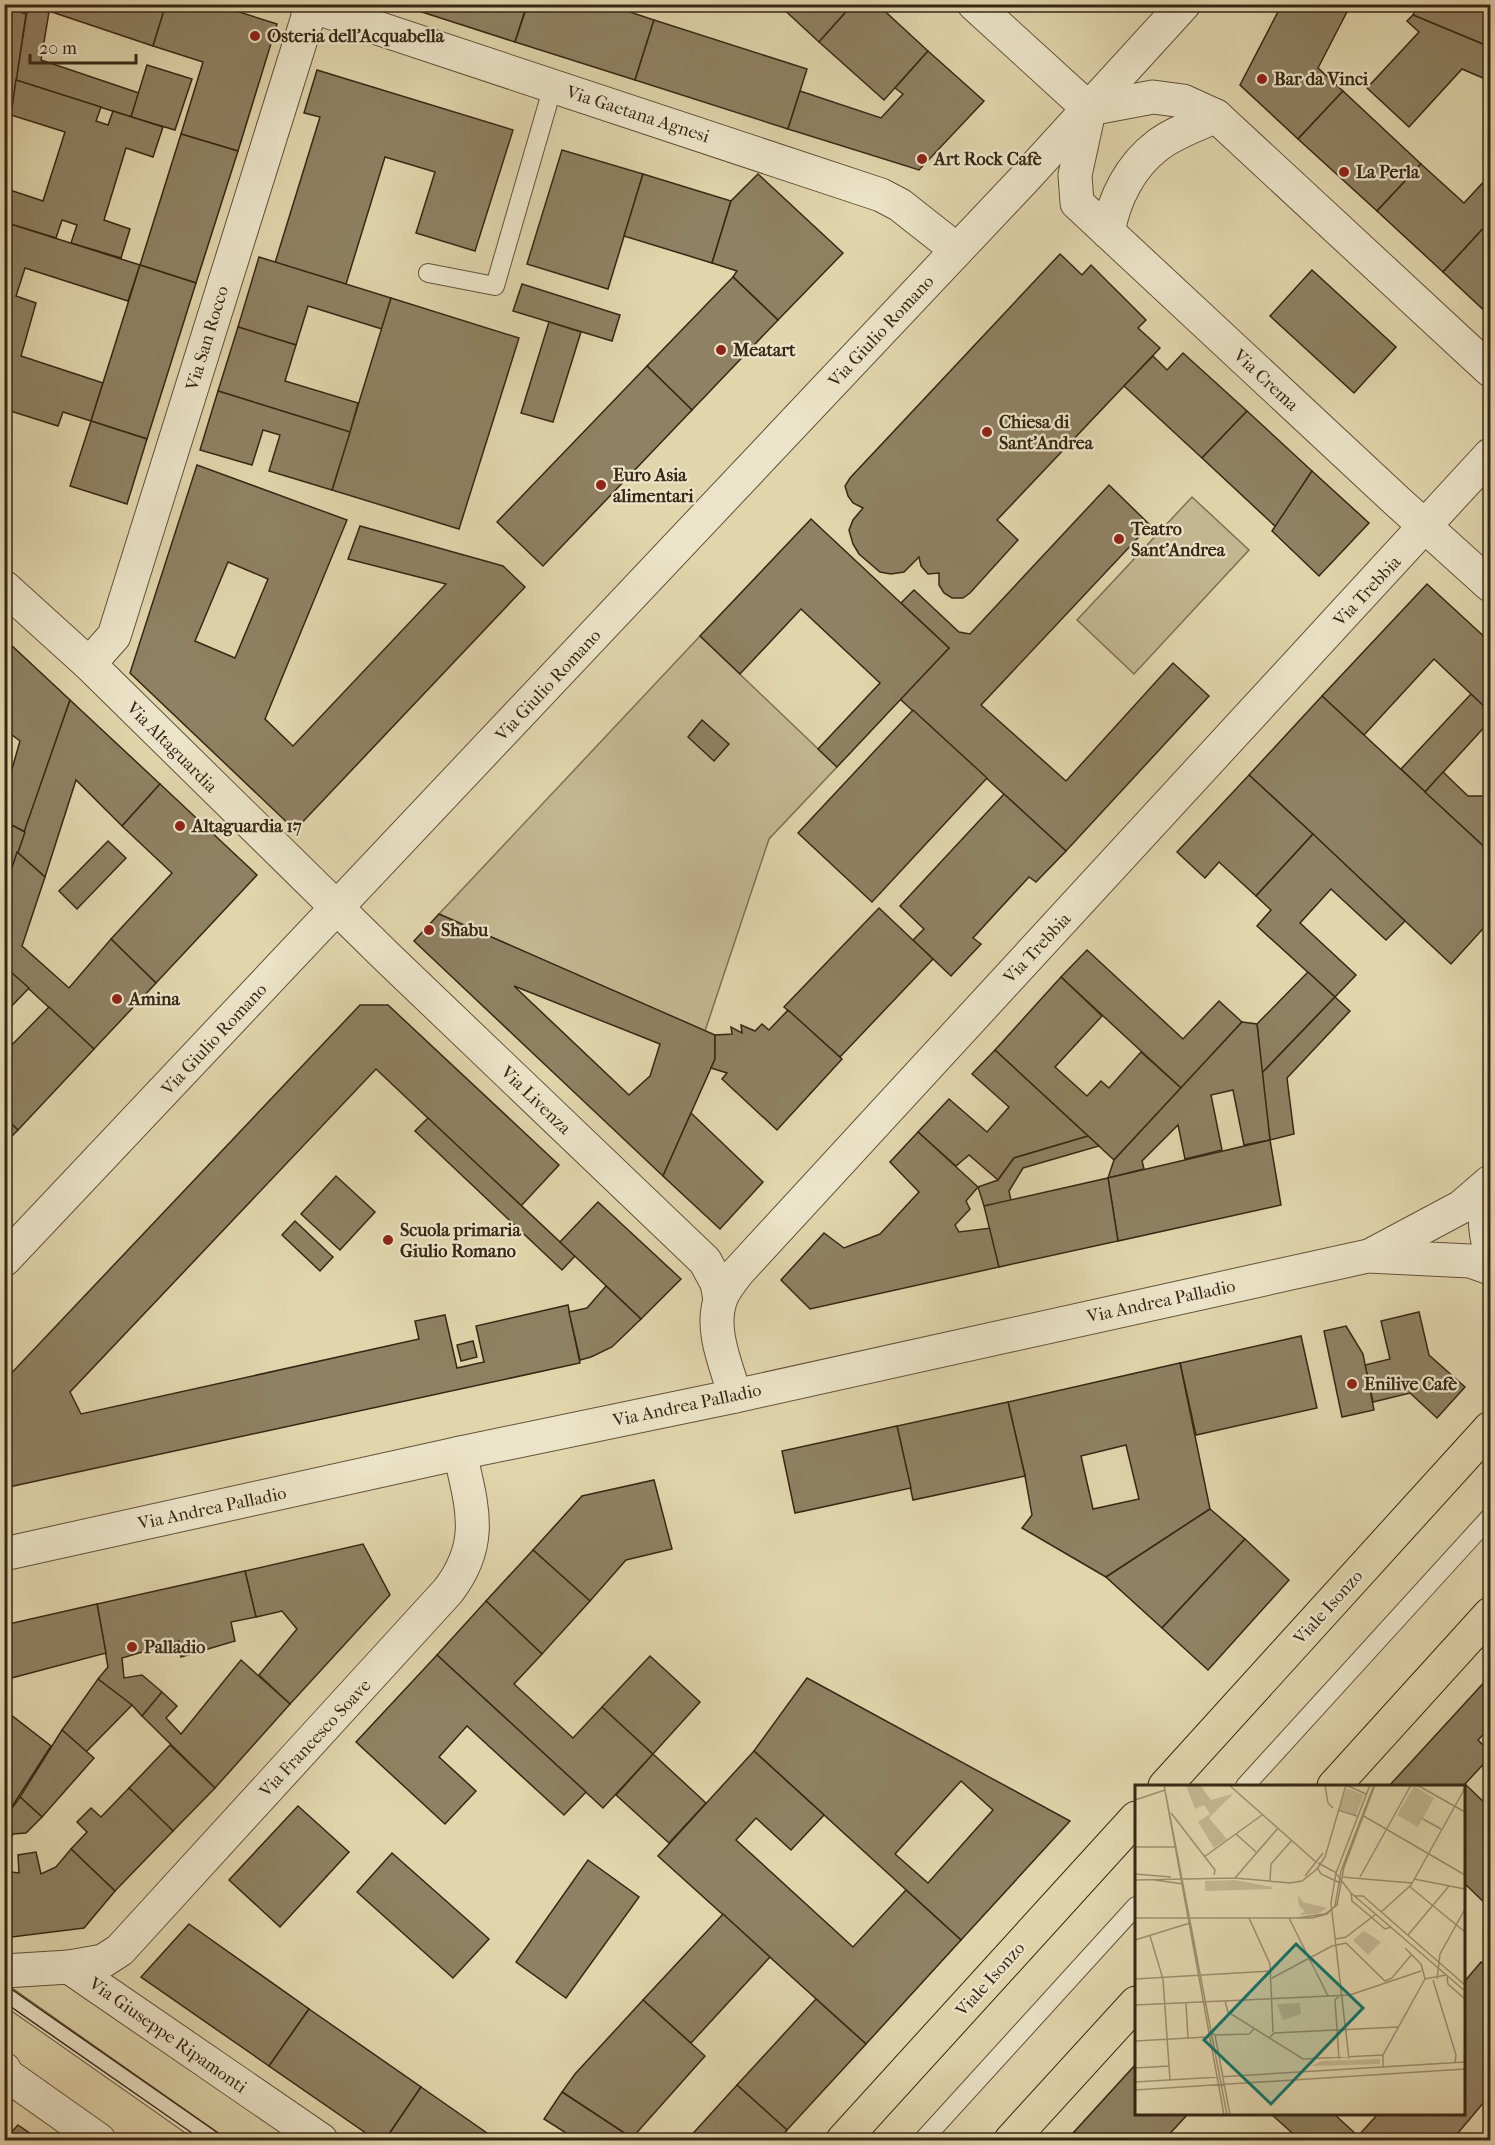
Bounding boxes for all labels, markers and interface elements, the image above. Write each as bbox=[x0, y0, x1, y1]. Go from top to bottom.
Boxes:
place label: Osteria dell'Acquabella bbox=[267, 26, 445, 47]
scale bar bbox=[30, 27, 136, 65]
marker: Osteria dell'Acquabella bbox=[248, 29, 262, 43]
text: 20 m bbox=[39, 38, 77, 59]
place label: Bar da Vinci bbox=[1274, 69, 1369, 90]
marker: Bar da Vinci bbox=[1255, 72, 1269, 86]
street label: Via Gaetana Agnesi bbox=[563, 81, 713, 148]
place label: Art Rock Cafè bbox=[933, 149, 1042, 170]
marker: Art Rock Cafè bbox=[915, 152, 929, 166]
place label: La Perla bbox=[1356, 162, 1420, 183]
marker: La Perla bbox=[1337, 165, 1351, 179]
street label: Via Giulio Romano bbox=[824, 271, 939, 392]
street label: Via San Rocco bbox=[181, 283, 233, 394]
place label: Meatart bbox=[732, 340, 796, 361]
marker: Meatart bbox=[714, 343, 728, 357]
street label: Via Crema bbox=[1228, 344, 1303, 416]
place label: Chiesa di Sant'Andrea bbox=[999, 412, 1094, 454]
marker: Chiesa di Sant'Andrea bbox=[980, 425, 994, 439]
place label: Euro Asia alimentari bbox=[613, 465, 694, 507]
marker: Euro Asia alimentari bbox=[594, 478, 608, 492]
place label: Teatro Sant'Andrea bbox=[1130, 519, 1226, 561]
marker: Teatro Sant'Andrea bbox=[1112, 532, 1126, 546]
street label: Via Trebbia bbox=[1329, 551, 1406, 632]
street label: Via Giulio Romano bbox=[491, 625, 606, 746]
street label: Via Altaguardia bbox=[121, 697, 222, 798]
place label: Altaguardia 17 bbox=[191, 816, 302, 837]
marker: Altaguardia 17 bbox=[173, 819, 187, 833]
street label: Via Trebbia bbox=[999, 908, 1076, 989]
place label: Shabu bbox=[441, 920, 489, 941]
marker: Shabu bbox=[422, 923, 436, 937]
street label: Via Giulio Romano bbox=[157, 979, 272, 1100]
place label: Amina bbox=[128, 989, 180, 1010]
marker: Amina bbox=[110, 992, 124, 1006]
street label: Via Livenza bbox=[496, 1061, 576, 1139]
place label: Scuola primaria Giulio Romano bbox=[400, 1220, 521, 1262]
marker: Scuola primaria Giulio Romano bbox=[381, 1233, 395, 1247]
street label: Via Andrea Palladio bbox=[1084, 1276, 1237, 1328]
place label: Enilive Cafè bbox=[1364, 1374, 1457, 1395]
marker: Enilive Cafè bbox=[1345, 1377, 1359, 1391]
street label: Via Andrea Palladio bbox=[610, 1380, 763, 1432]
street label: Via Andrea Palladio bbox=[135, 1483, 288, 1535]
street label: Viale Isonzo bbox=[1289, 1566, 1367, 1650]
place label: Palladio bbox=[144, 1637, 205, 1658]
marker: Palladio bbox=[125, 1640, 139, 1654]
street label: Via Francesco Soave bbox=[255, 1675, 375, 1802]
inset map bbox=[1135, 1785, 1465, 2115]
street label: Viale Isonzo bbox=[951, 1938, 1029, 2022]
street label: Via Giuseppe Ripamonti bbox=[84, 1972, 251, 2098]

